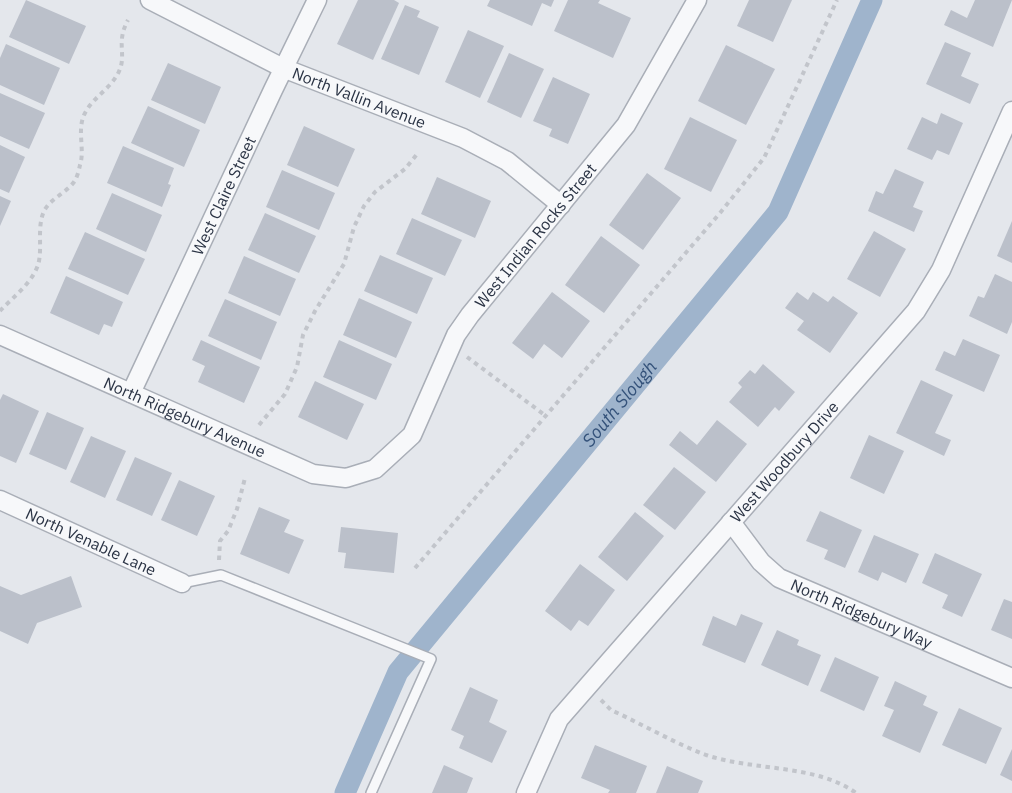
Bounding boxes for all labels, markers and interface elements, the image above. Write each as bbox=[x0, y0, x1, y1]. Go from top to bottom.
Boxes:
street label: North Vallin Avenue bbox=[289, 63, 429, 133]
street label: West Claire Street bbox=[187, 133, 260, 258]
street label: West Indian Rocks Street bbox=[470, 159, 601, 312]
water label: South Slough bbox=[577, 356, 662, 451]
street label: North Ridgebury Avenue bbox=[101, 372, 269, 462]
street label: West Woodbury Drive bbox=[726, 397, 843, 526]
street label: North Venable Lane bbox=[23, 503, 160, 580]
street label: North Ridgebury Way bbox=[788, 574, 936, 653]

